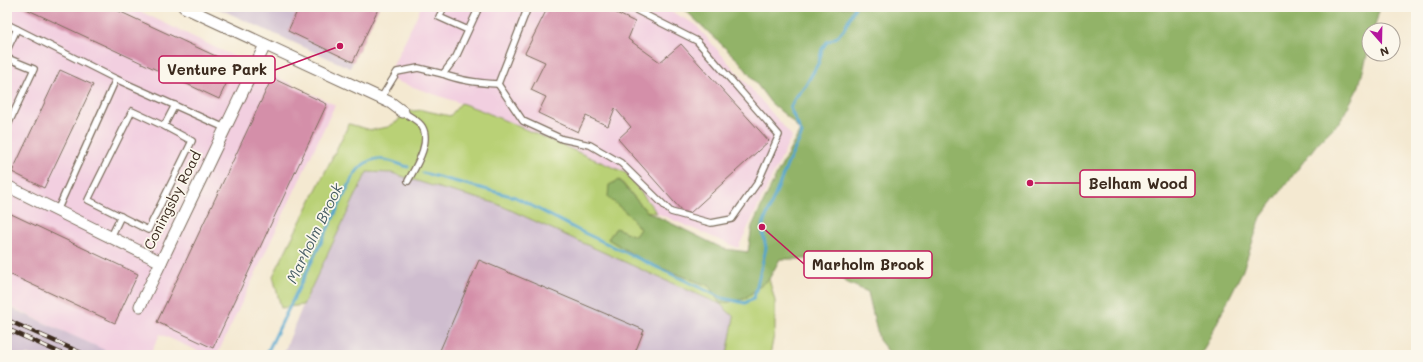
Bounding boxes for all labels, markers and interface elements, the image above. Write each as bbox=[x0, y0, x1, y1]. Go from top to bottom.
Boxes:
north arrow bbox=[1361, 22, 1401, 62]
text: N bbox=[1378, 43, 1391, 60]
callout: Venture Park bbox=[159, 56, 275, 83]
text: Venture Park bbox=[167, 59, 267, 79]
street label: Coningsby Road bbox=[139, 147, 205, 253]
callout: Belham Wood bbox=[1080, 170, 1195, 197]
text: Belham Wood bbox=[1089, 173, 1188, 193]
water label: Marholm Brook bbox=[281, 179, 347, 287]
callout: Marholm Brook bbox=[804, 251, 932, 278]
text: Marholm Brook bbox=[812, 254, 924, 274]

